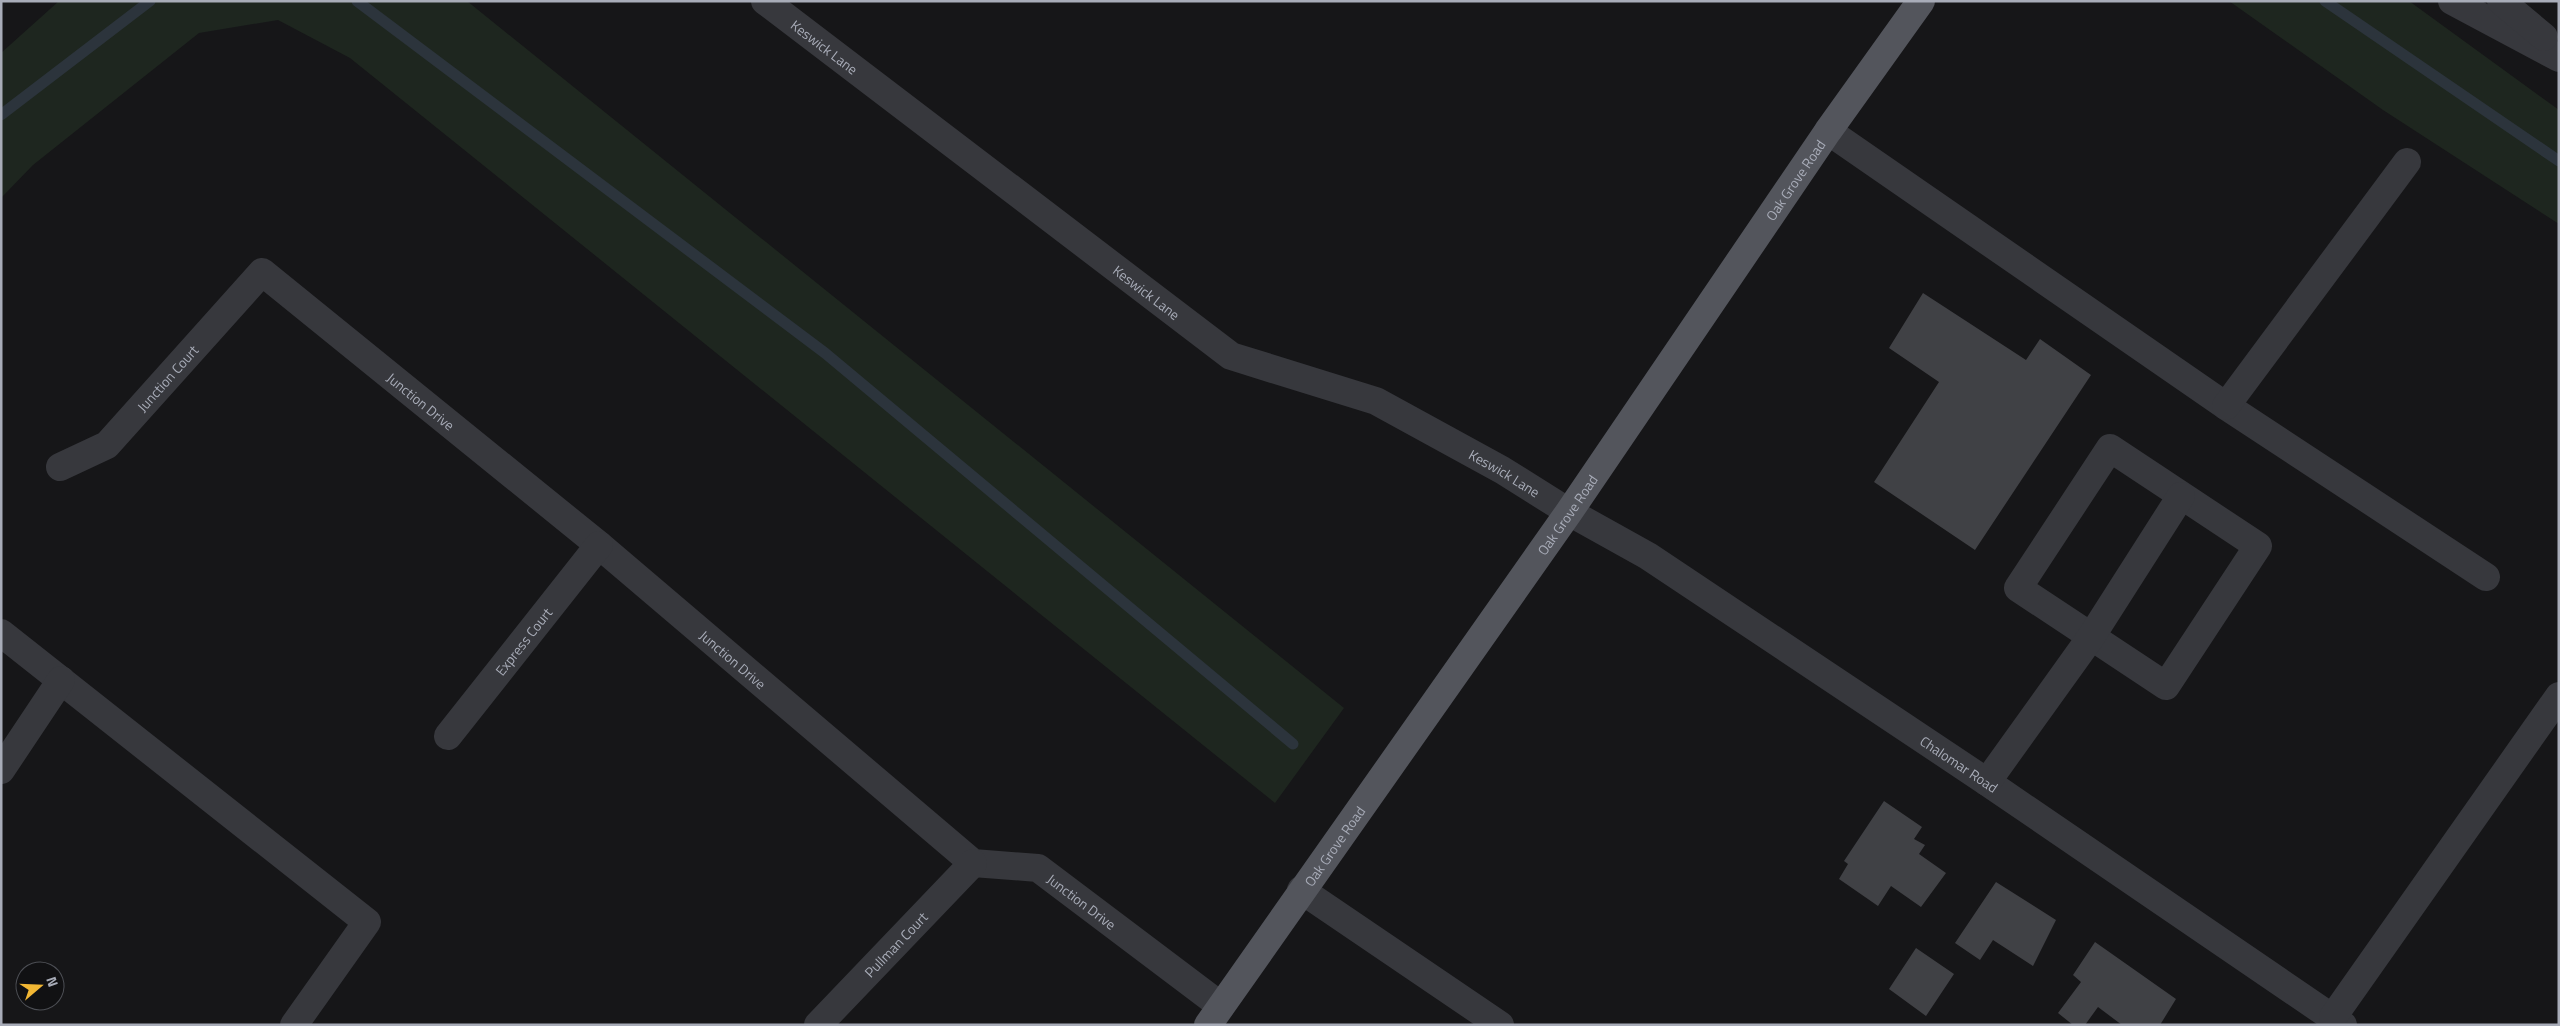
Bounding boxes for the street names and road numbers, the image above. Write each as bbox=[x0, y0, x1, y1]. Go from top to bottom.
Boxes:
street label: Keswick Lane bbox=[787, 14, 863, 79]
street label: Oak Grove Road bbox=[1760, 135, 1830, 224]
street label: Keswick Lane bbox=[1109, 259, 1185, 324]
street label: Junction Court bbox=[132, 340, 203, 416]
street label: Junction Drive bbox=[383, 367, 460, 435]
street label: Keswick Lane bbox=[1465, 444, 1544, 502]
street label: Oak Grove Road bbox=[1532, 470, 1602, 559]
street label: Express Court bbox=[490, 603, 557, 680]
street label: Junction Drive bbox=[695, 625, 771, 694]
street label: Chalomar Road bbox=[1916, 730, 2003, 797]
street label: Oak Grove Road bbox=[1298, 801, 1370, 890]
street label: Junction Drive bbox=[1043, 868, 1121, 934]
street label: Pullman Court bbox=[859, 907, 932, 982]

